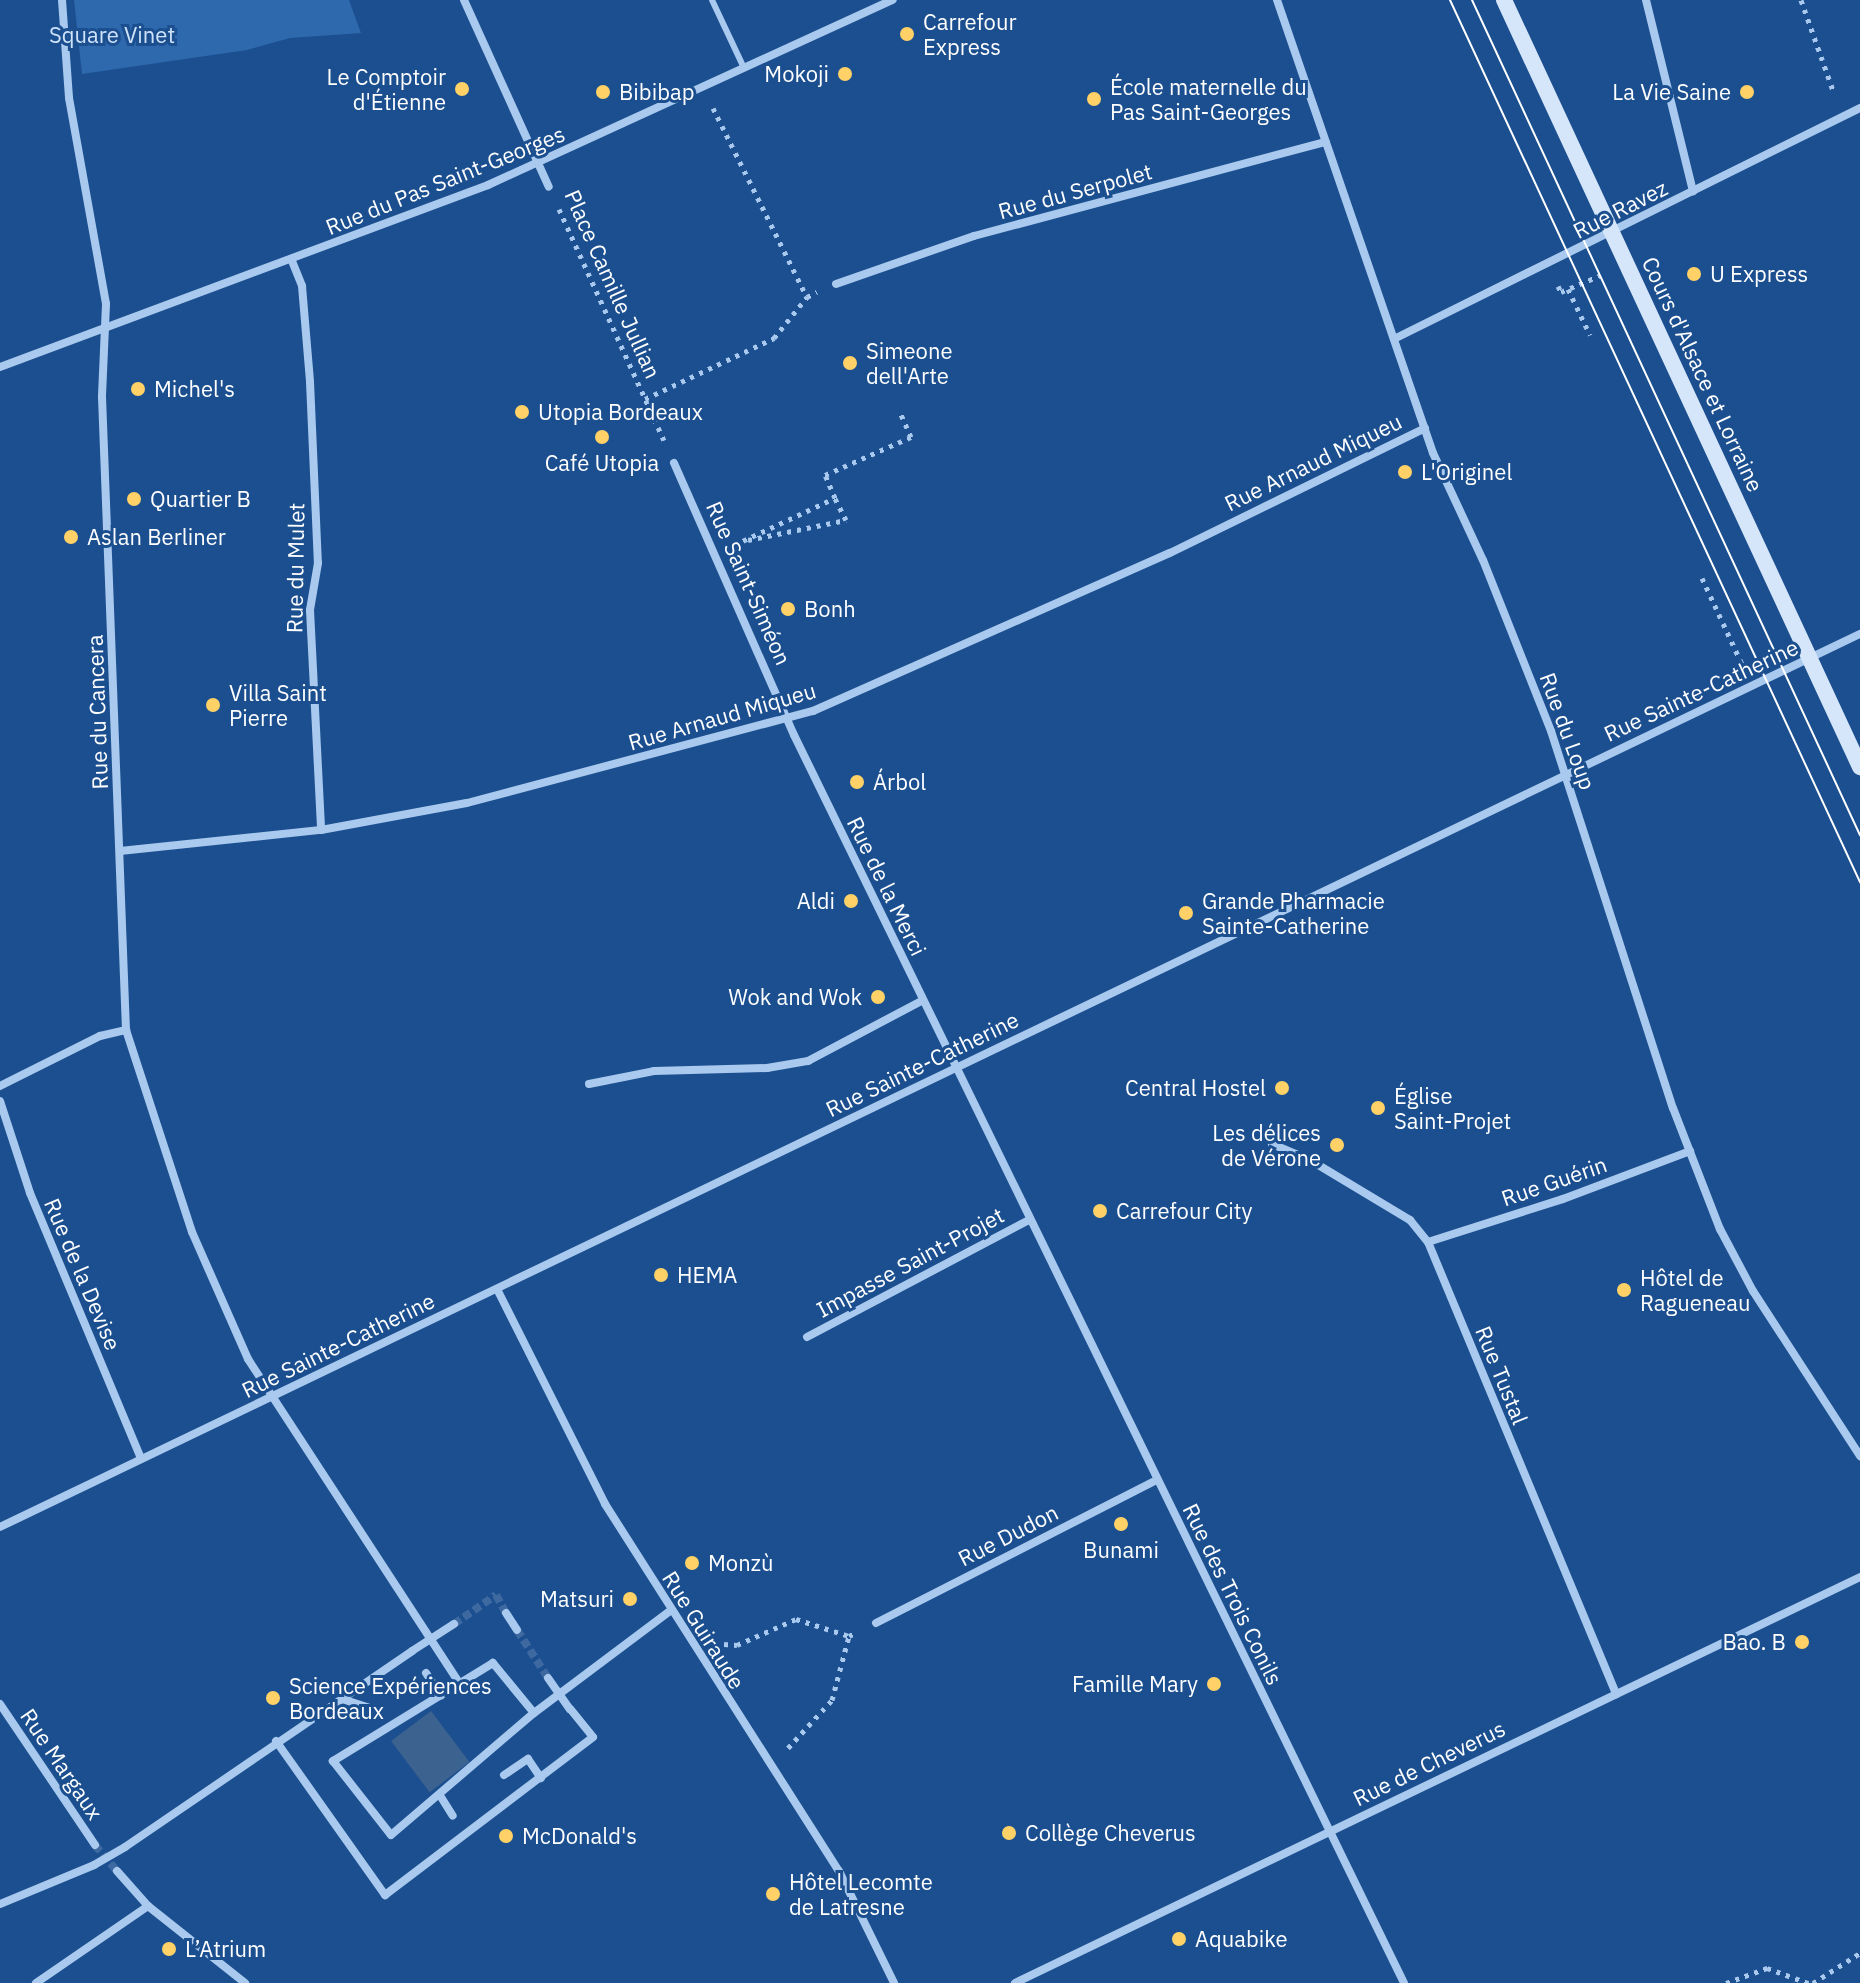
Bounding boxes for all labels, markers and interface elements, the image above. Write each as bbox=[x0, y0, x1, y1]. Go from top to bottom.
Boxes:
place label: Carrefour Express bbox=[923, 8, 1016, 60]
park label: Square Vinet bbox=[49, 22, 175, 48]
marker: Carrefour Express bbox=[898, 25, 916, 43]
place label: Mokoji bbox=[764, 61, 829, 87]
place label: Le Comptoir d'Étienne bbox=[327, 63, 446, 114]
marker: Mokoji bbox=[836, 65, 854, 83]
place label: École maternelle du Pas Saint-Georges bbox=[1110, 73, 1307, 124]
place label: Bibibap bbox=[619, 79, 694, 105]
place label: La Vie Saine bbox=[1612, 79, 1731, 105]
marker: Le Comptoir d'Étienne bbox=[453, 80, 471, 98]
marker: Bibibap bbox=[594, 83, 612, 101]
marker: La Vie Saine bbox=[1738, 83, 1756, 101]
marker: École maternelle du Pas Saint-Georges bbox=[1085, 90, 1103, 108]
street label: Rue du Pas Saint-Georges bbox=[322, 120, 568, 240]
street label: Rue du Serpolet bbox=[995, 158, 1155, 224]
street label: Rue Ravez bbox=[1569, 174, 1671, 244]
street label: Place Camille Jullian bbox=[559, 186, 667, 382]
street label: Cours d'Alsace et Lorraine bbox=[1637, 252, 1769, 496]
place label: U Express bbox=[1710, 261, 1808, 287]
marker: U Express bbox=[1685, 265, 1703, 283]
place label: Simeone dell'Arte bbox=[866, 337, 952, 388]
marker: Simeone dell'Arte bbox=[841, 354, 859, 372]
place label: Michel's bbox=[154, 376, 235, 402]
marker: Michel's bbox=[129, 380, 147, 398]
place label: Utopia Bordeaux bbox=[538, 399, 703, 425]
marker: Utopia Bordeaux bbox=[513, 403, 531, 421]
street label: Rue Arnaud Miqueu bbox=[1220, 408, 1406, 516]
marker: Café Utopia bbox=[593, 428, 611, 446]
place label: Café Utopia bbox=[545, 450, 659, 476]
place label: L'Originel bbox=[1421, 459, 1512, 485]
marker: L'Originel bbox=[1396, 463, 1414, 481]
place label: Quartier B bbox=[150, 486, 251, 512]
marker: Quartier B bbox=[125, 490, 143, 508]
street label: Rue Saint-Siméon bbox=[701, 497, 797, 669]
street label: Rue du Mulet bbox=[281, 503, 309, 633]
place label: Aslan Berliner bbox=[87, 524, 226, 550]
marker: Aslan Berliner bbox=[62, 528, 80, 546]
place label: Bonh bbox=[804, 596, 856, 622]
marker: Bonh bbox=[779, 600, 797, 618]
street label: Rue Sainte-Catherine bbox=[1600, 633, 1802, 747]
street label: Rue du Cancera bbox=[81, 634, 113, 790]
street label: Rue du Loup bbox=[1535, 669, 1601, 793]
street label: Rue Arnaud Miqueu bbox=[625, 677, 819, 755]
place label: Villa Saint Pierre bbox=[229, 679, 327, 730]
marker: Villa Saint Pierre bbox=[204, 696, 222, 714]
place label: Árbol bbox=[873, 769, 926, 795]
marker: Árbol bbox=[848, 773, 866, 791]
street label: Rue de la Merci bbox=[842, 812, 932, 960]
place label: Grande Pharmacie Sainte-Catherine bbox=[1202, 887, 1385, 938]
place label: Aldi bbox=[797, 888, 835, 914]
marker: Aldi bbox=[842, 892, 860, 910]
marker: Grande Pharmacie Sainte-Catherine bbox=[1177, 904, 1195, 922]
place label: Wok and Wok bbox=[728, 984, 862, 1010]
marker: Wok and Wok bbox=[869, 988, 887, 1006]
street label: Rue Sainte-Catherine bbox=[821, 1006, 1023, 1122]
place label: Central Hostel bbox=[1125, 1075, 1266, 1101]
marker: Central Hostel bbox=[1273, 1079, 1291, 1097]
place label: Église Saint-Projet bbox=[1394, 1082, 1511, 1134]
marker: Église Saint-Projet bbox=[1369, 1099, 1387, 1117]
place label: Les délices de Vérone bbox=[1212, 1119, 1321, 1170]
marker: Les délices de Vérone bbox=[1328, 1136, 1346, 1154]
street label: Rue Guérin bbox=[1498, 1151, 1610, 1211]
street label: Rue de la Devise bbox=[39, 1194, 127, 1354]
place label: Carrefour City bbox=[1116, 1198, 1253, 1224]
street label: Impasse Saint-Projet bbox=[812, 1201, 1008, 1323]
marker: Carrefour City bbox=[1091, 1202, 1109, 1220]
place label: HEMA bbox=[677, 1262, 737, 1288]
place label: Hôtel de Ragueneau bbox=[1640, 1264, 1751, 1316]
marker: HEMA bbox=[652, 1266, 670, 1284]
marker: Hôtel de Ragueneau bbox=[1615, 1281, 1633, 1299]
street label: Rue Sainte-Catherine bbox=[237, 1287, 439, 1403]
street label: Rue Tustal bbox=[1470, 1322, 1534, 1428]
street label: Rue Dudon bbox=[954, 1499, 1062, 1571]
street label: Rue des Trois Conils bbox=[1178, 1499, 1288, 1689]
marker: Bunami bbox=[1112, 1515, 1130, 1533]
place label: Bunami bbox=[1083, 1537, 1159, 1563]
place label: Monzù bbox=[708, 1550, 773, 1576]
marker: Monzù bbox=[683, 1554, 701, 1572]
street label: Rue Guiraude bbox=[657, 1566, 751, 1694]
place label: Matsuri bbox=[540, 1586, 614, 1612]
marker: Matsuri bbox=[621, 1590, 639, 1608]
place label: Bao. B bbox=[1722, 1629, 1786, 1655]
marker: Bao. B bbox=[1793, 1633, 1811, 1651]
place label: Famille Mary bbox=[1072, 1671, 1198, 1697]
place label: Science Expériences Bordeaux bbox=[289, 1672, 492, 1724]
marker: Famille Mary bbox=[1205, 1675, 1223, 1693]
marker: Science Expériences Bordeaux bbox=[264, 1689, 282, 1707]
street label: Rue Margaux bbox=[15, 1704, 109, 1824]
street label: Rue de Cheverus bbox=[1349, 1715, 1509, 1811]
place label: Collège Cheverus bbox=[1025, 1820, 1196, 1846]
place label: McDonald's bbox=[522, 1823, 637, 1849]
marker: Collège Cheverus bbox=[1000, 1824, 1018, 1842]
marker: McDonald's bbox=[497, 1827, 515, 1845]
place label: Hôtel Lecomte de Latresne bbox=[789, 1868, 933, 1920]
marker: Hôtel Lecomte de Latresne bbox=[764, 1885, 782, 1903]
place label: Aquabike bbox=[1195, 1926, 1288, 1952]
marker: Aquabike bbox=[1170, 1930, 1188, 1948]
place label: L’Atrium bbox=[185, 1936, 266, 1962]
marker: L’Atrium bbox=[160, 1940, 178, 1958]

